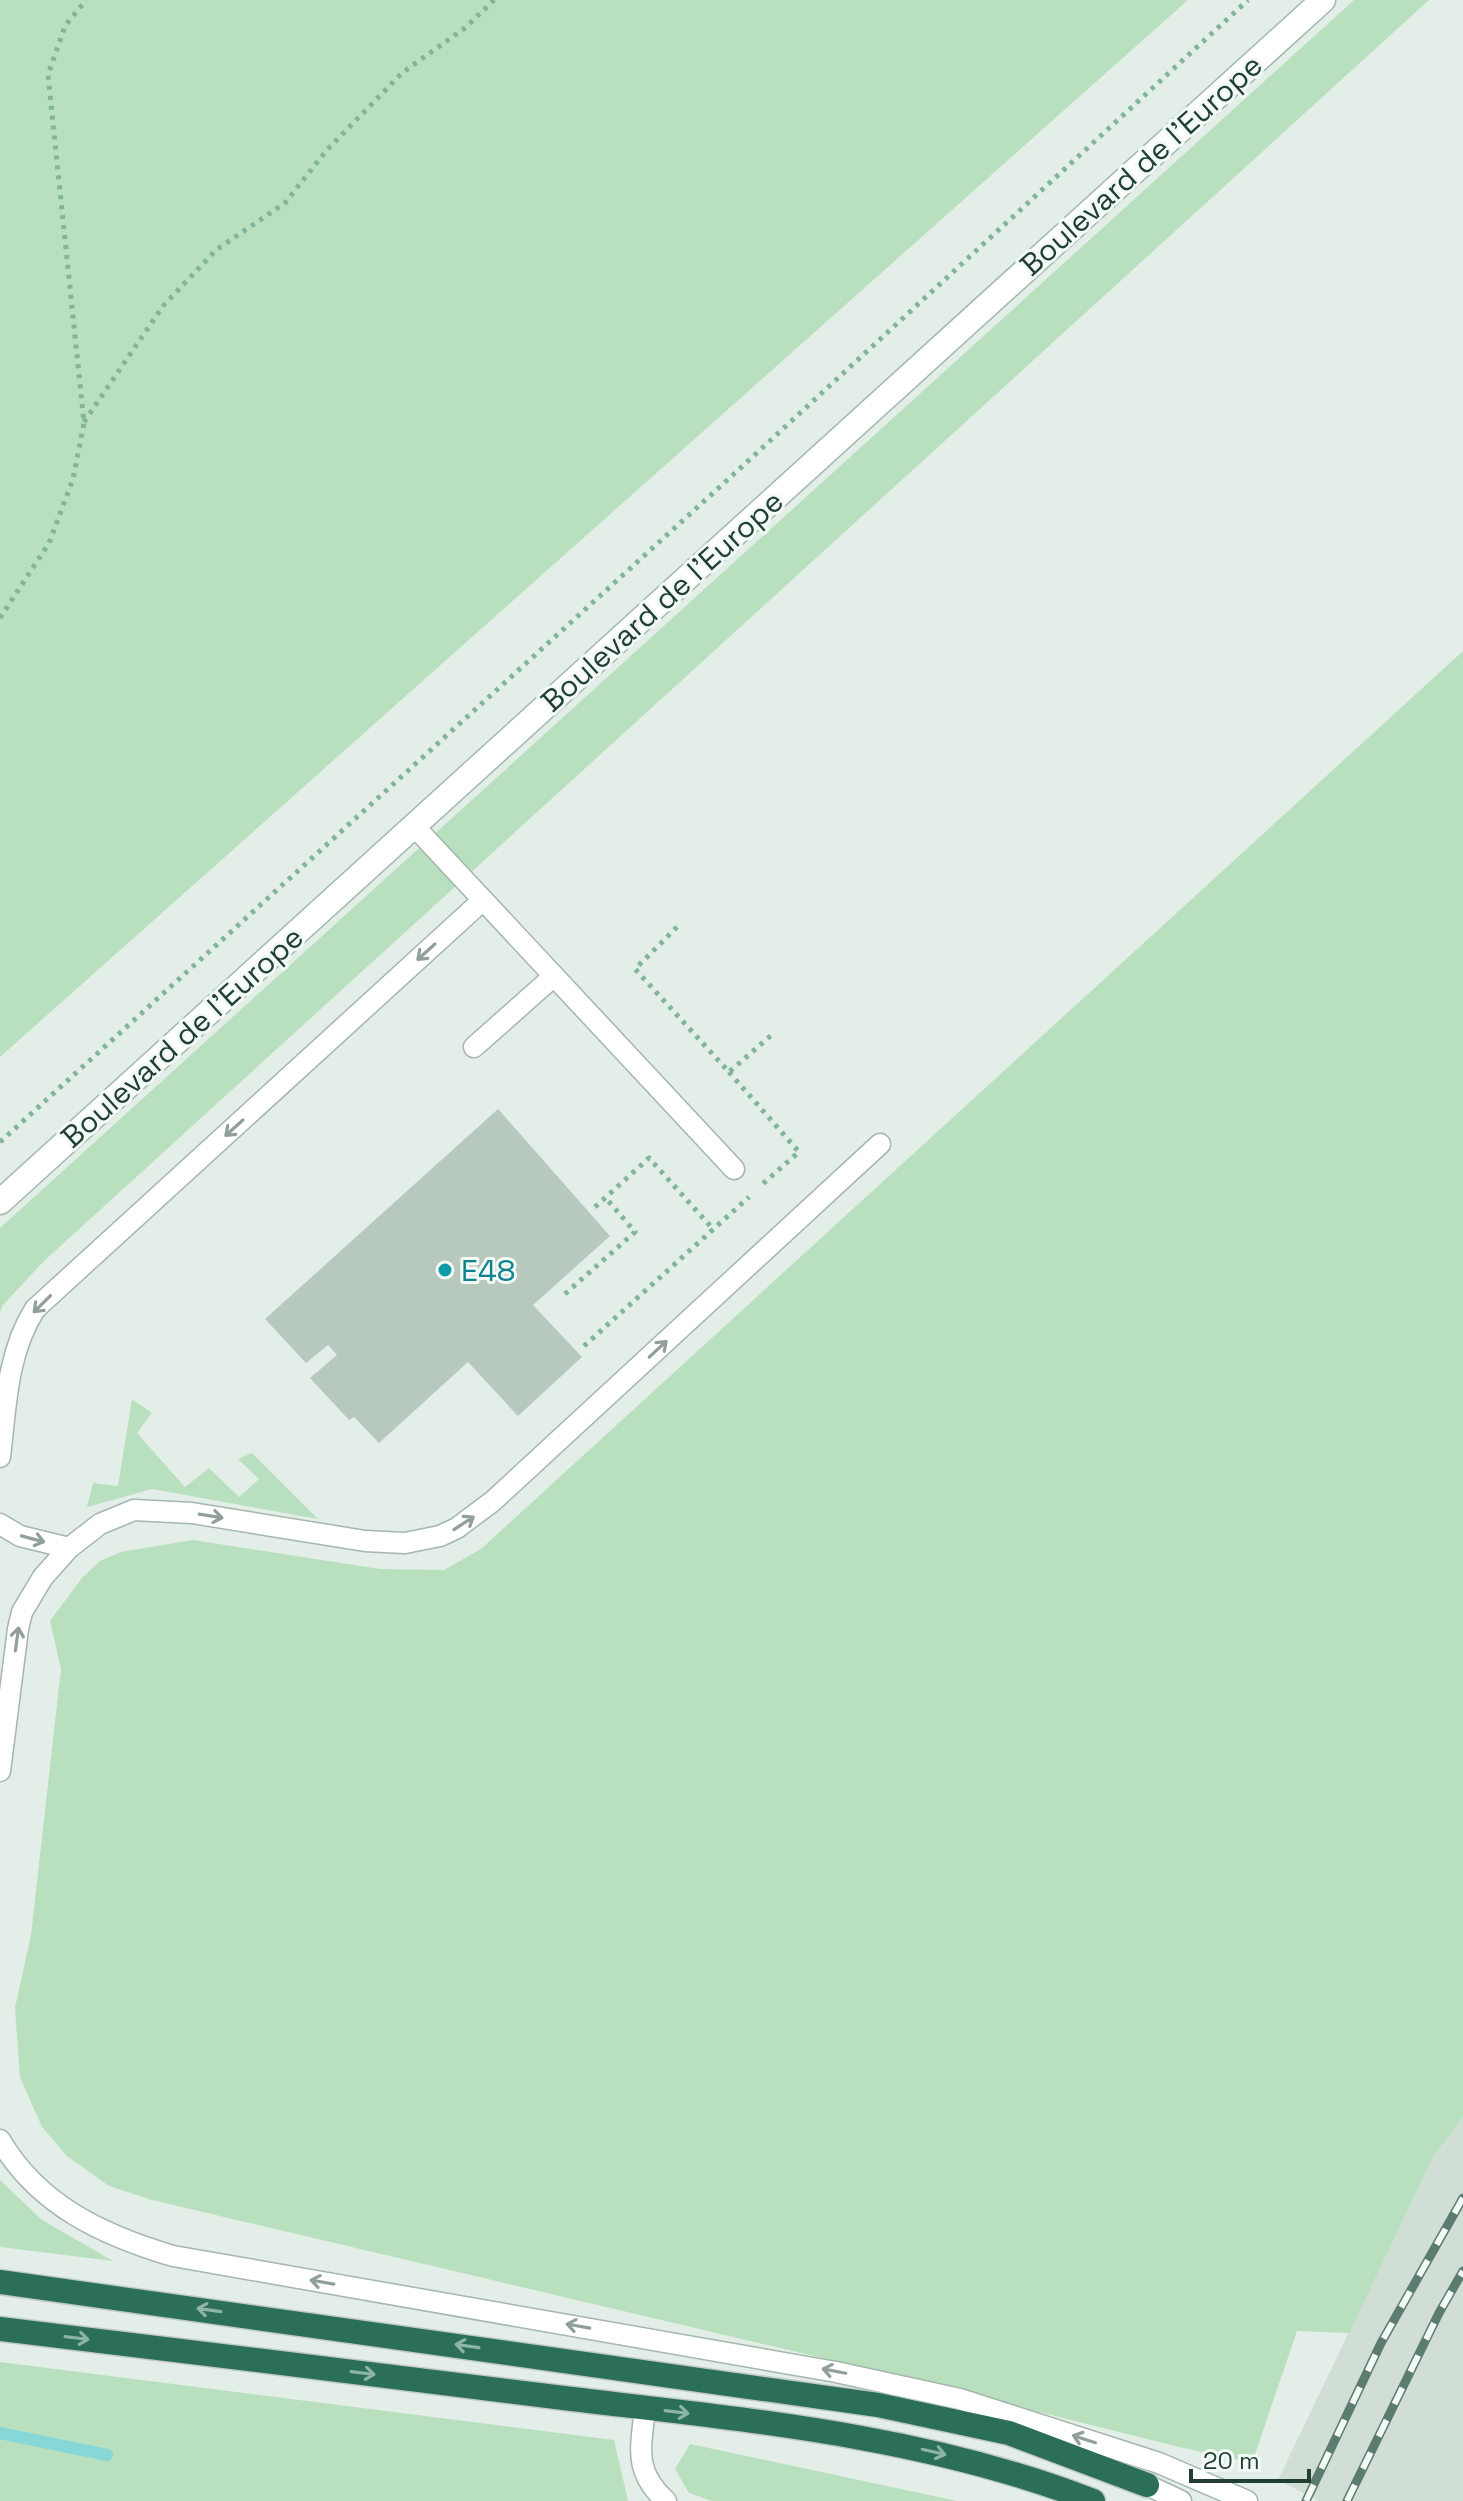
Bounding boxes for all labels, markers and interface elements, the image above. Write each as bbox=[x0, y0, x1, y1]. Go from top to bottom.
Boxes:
street label: Boulevard de l'Europe bbox=[1012, 46, 1270, 284]
street label: Boulevard de l'Europe bbox=[533, 482, 791, 720]
street label: Boulevard de l'Europe bbox=[53, 918, 311, 1156]
one-way arrow bbox=[416, 943, 436, 961]
one-way arrow bbox=[224, 1118, 244, 1136]
place label: E48 bbox=[461, 1251, 515, 1290]
marker: E48 bbox=[436, 1261, 454, 1279]
one-way arrow bbox=[32, 1294, 52, 1313]
one-way arrow bbox=[647, 1341, 667, 1359]
one-way arrow bbox=[198, 1509, 223, 1524]
one-way arrow bbox=[453, 1514, 475, 1531]
one-way arrow bbox=[20, 1532, 46, 1547]
one-way arrow bbox=[10, 1626, 25, 1652]
one-way arrow bbox=[309, 2274, 335, 2289]
one-way arrow bbox=[197, 2302, 222, 2317]
one-way arrow bbox=[566, 2317, 591, 2332]
one-way arrow bbox=[64, 2331, 90, 2346]
one-way arrow bbox=[455, 2338, 480, 2353]
one-way arrow bbox=[821, 2363, 847, 2378]
one-way arrow bbox=[349, 2366, 376, 2381]
one-way arrow bbox=[663, 2404, 690, 2419]
one-way arrow bbox=[1072, 2431, 1098, 2446]
scale bar bbox=[1191, 2433, 1309, 2483]
one-way arrow bbox=[920, 2445, 946, 2460]
text: 20 m bbox=[1203, 2445, 1260, 2476]

